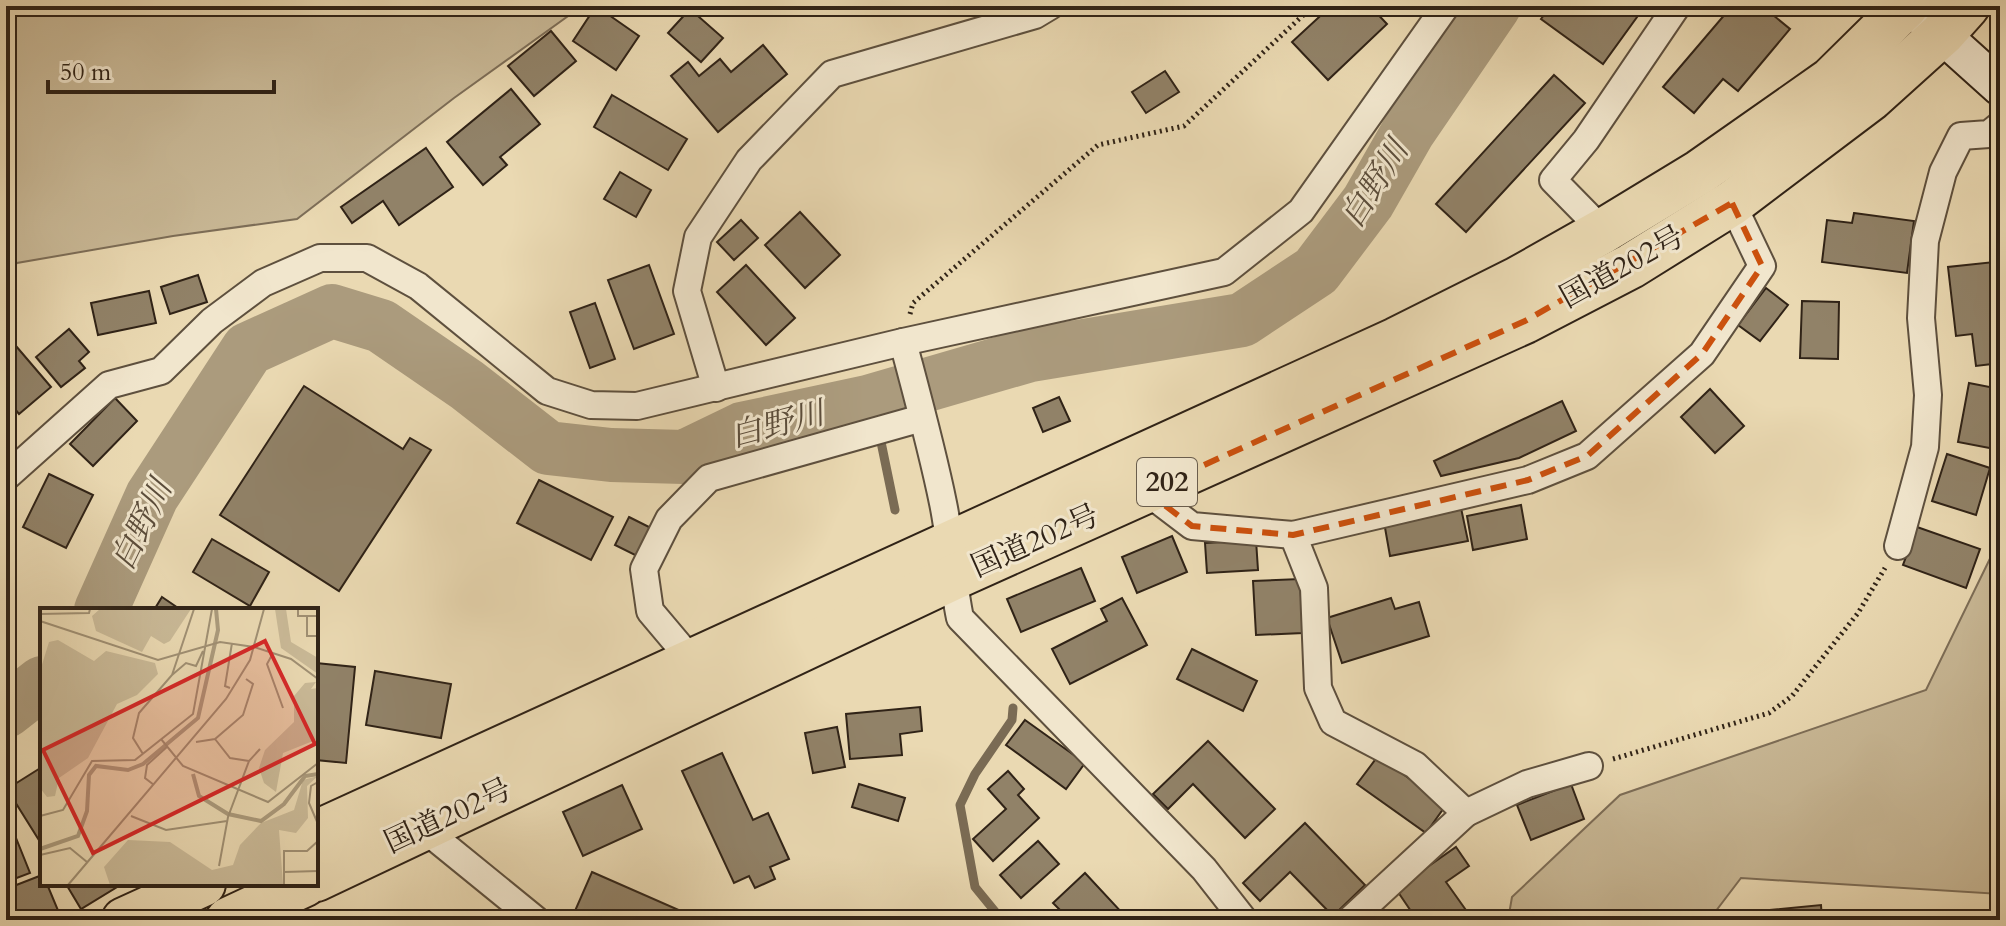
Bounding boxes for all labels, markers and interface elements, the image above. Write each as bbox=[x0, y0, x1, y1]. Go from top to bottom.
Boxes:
scale bar bbox=[48, 44, 274, 94]
text: 50 m bbox=[60, 56, 112, 89]
water label: 白野川 bbox=[1331, 129, 1421, 236]
street label: 国道202号 bbox=[1553, 216, 1691, 318]
water label: 白野川 bbox=[725, 391, 832, 459]
road number: 202 bbox=[1137, 458, 1197, 506]
water label: 白野川 bbox=[101, 470, 184, 578]
street label: 国道202号 bbox=[964, 495, 1106, 587]
inset map bbox=[40, 608, 318, 886]
street label: 国道202号 bbox=[378, 769, 518, 863]

